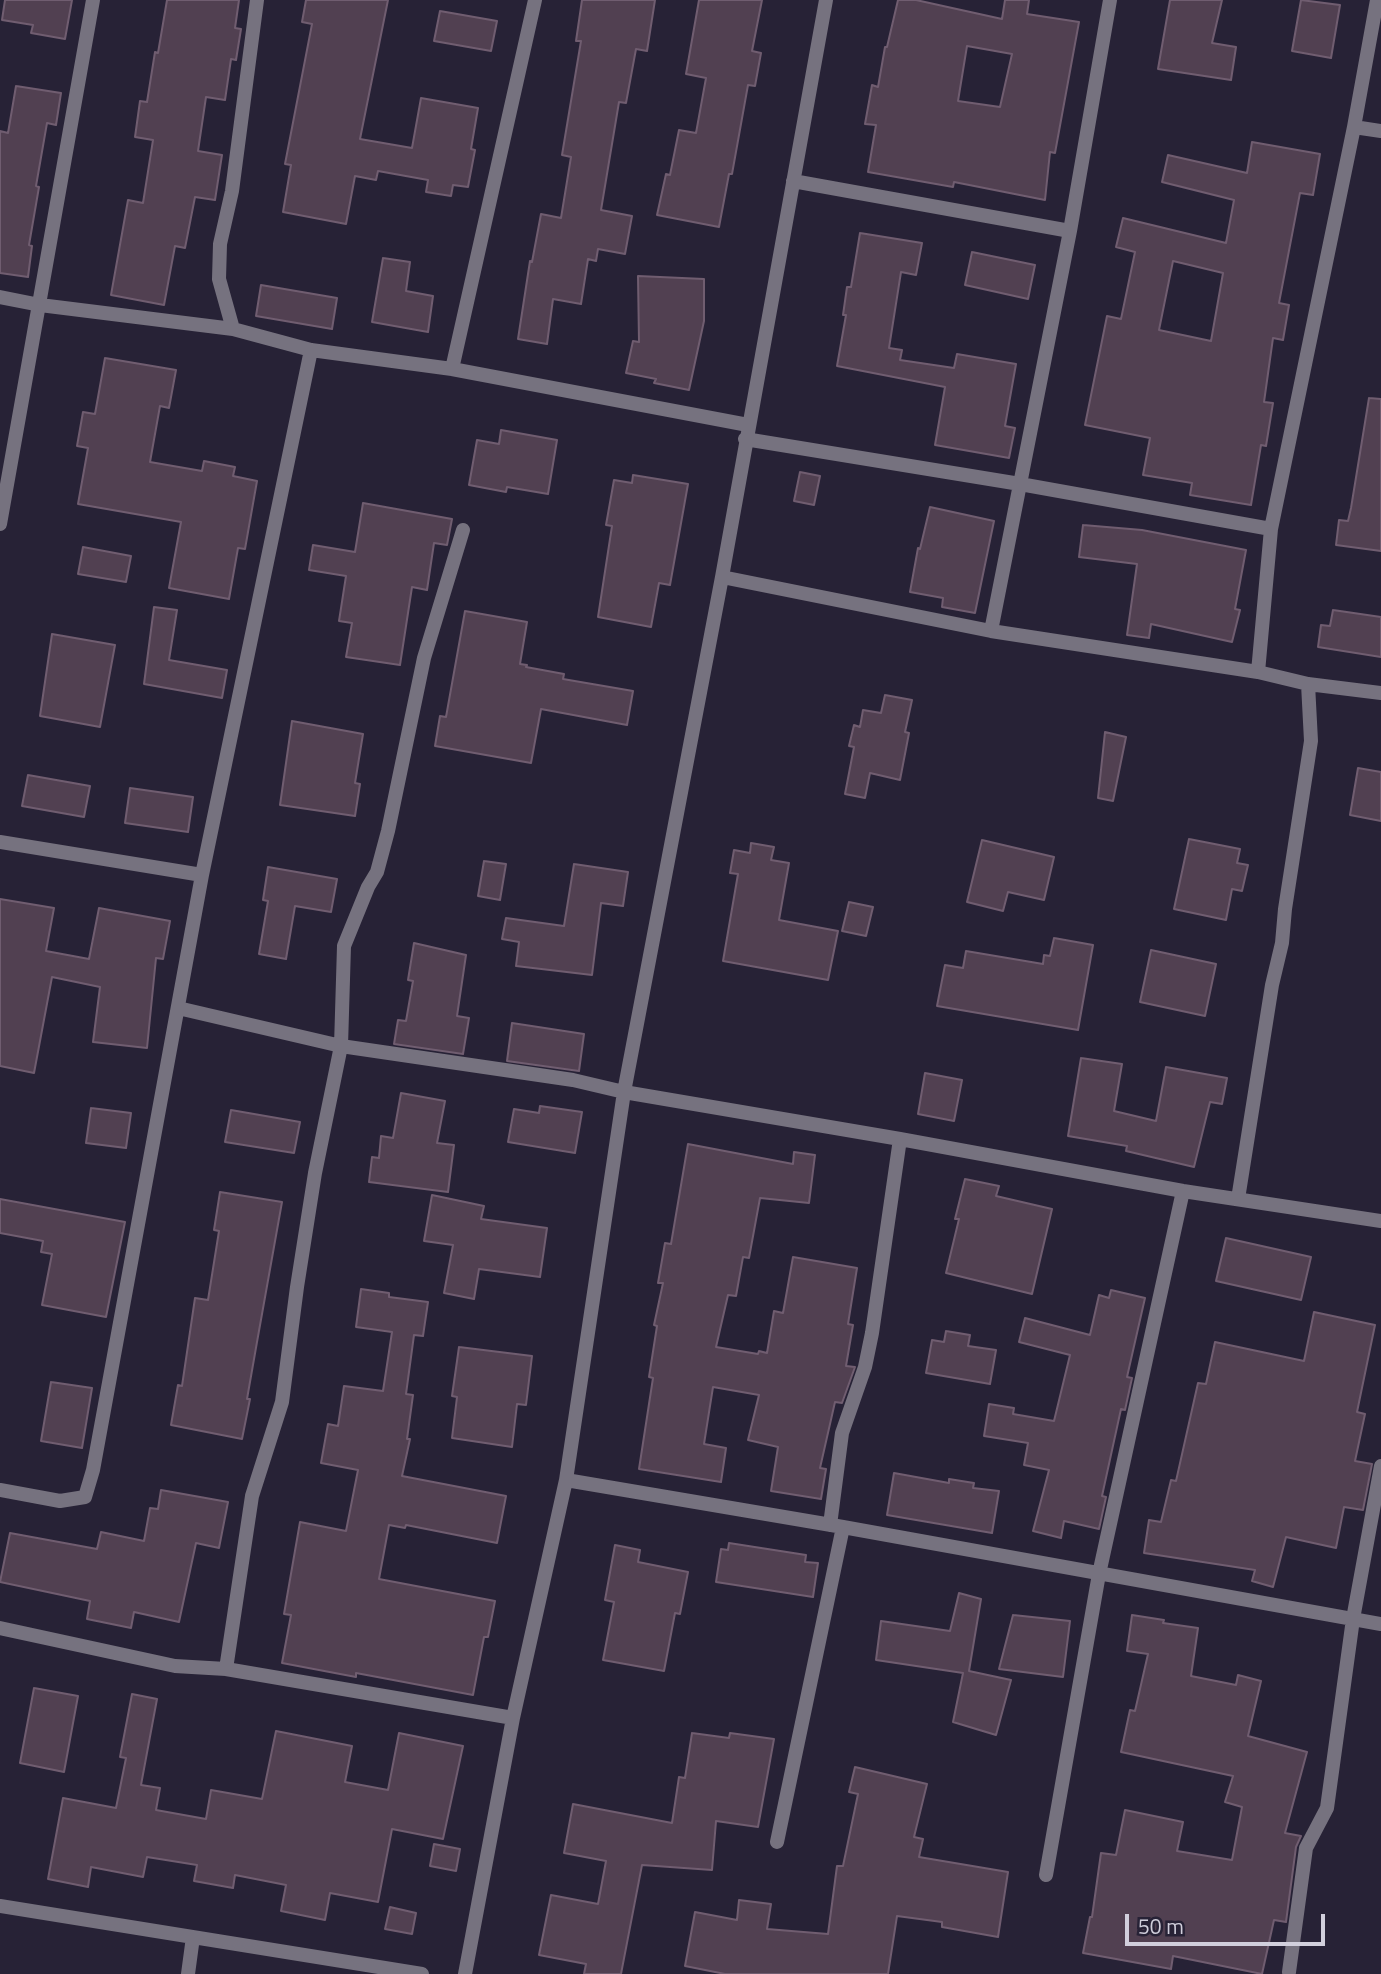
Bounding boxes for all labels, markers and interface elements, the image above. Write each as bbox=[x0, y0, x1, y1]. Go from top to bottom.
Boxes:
scale bar bbox=[1129, 1900, 1328, 1944]
text: 50 m bbox=[1138, 1910, 1184, 1942]

